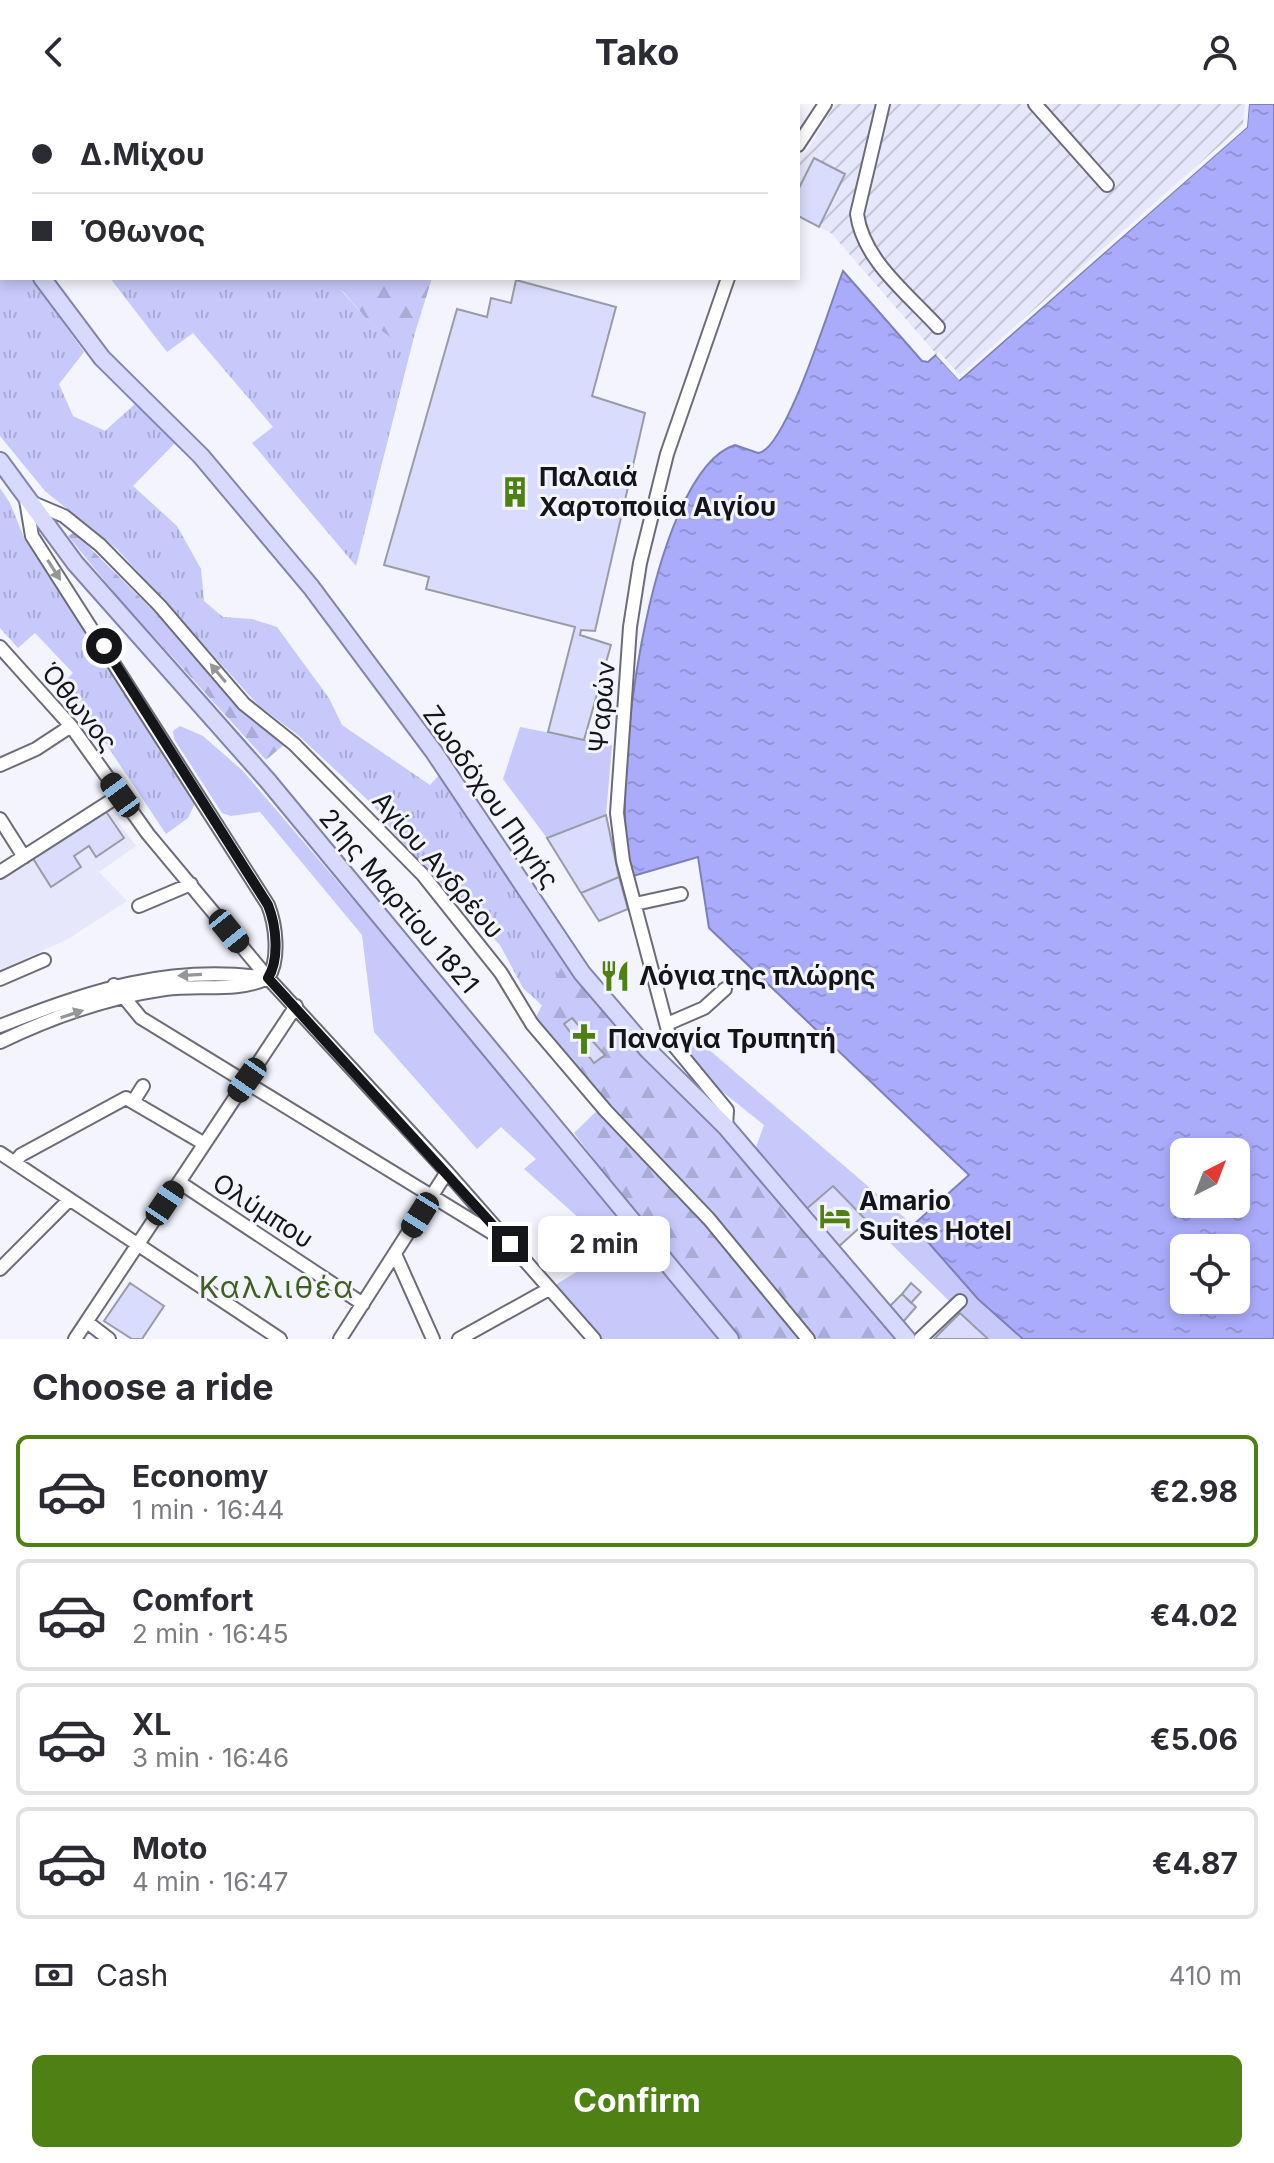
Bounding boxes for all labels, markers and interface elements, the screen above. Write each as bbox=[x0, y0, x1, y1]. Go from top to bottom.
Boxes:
icon: back bbox=[32, 30, 76, 74]
text: Tako bbox=[595, 30, 679, 74]
icon: person bbox=[1198, 30, 1242, 74]
text: Δ.Μίχου bbox=[80, 136, 205, 172]
text: Όθωνος bbox=[80, 213, 205, 249]
place label: Παλαιά Χαρτοποιία Αιγίου bbox=[539, 461, 776, 522]
building icon: Παλαιά Χαρτοποιία Αιγίου bbox=[498, 475, 532, 509]
one-way arrow bbox=[46, 559, 61, 581]
route start bbox=[86, 628, 122, 664]
street label: Όθωνος bbox=[34, 656, 124, 757]
street label: Ψαρών bbox=[582, 660, 621, 754]
one-way arrow bbox=[210, 664, 227, 684]
street label: Ζωοδόχου Πηγής bbox=[417, 699, 566, 894]
car bbox=[96, 769, 144, 821]
street label: Αγίου Ανδρέου bbox=[366, 785, 510, 944]
street label: 21ης Μαρτίου 1821 bbox=[313, 802, 486, 999]
car bbox=[205, 905, 253, 957]
restaurant icon: Λόγια της πλώρης bbox=[598, 959, 632, 993]
place label: Λόγια της πλώρης bbox=[639, 960, 876, 991]
one-way arrow bbox=[177, 969, 202, 982]
one-way arrow bbox=[61, 1007, 85, 1019]
church icon: Παναγία Τρυπητή bbox=[567, 1022, 601, 1056]
place label: Παναγία Τρυπητή bbox=[608, 1023, 836, 1054]
car bbox=[223, 1053, 271, 1107]
north arrow bbox=[1170, 1138, 1250, 1218]
map controls bbox=[1170, 1138, 1250, 1314]
street label: Ολύμπου bbox=[207, 1167, 319, 1255]
car bbox=[142, 1176, 188, 1230]
place label: Amario Suites Hotel bbox=[859, 1185, 1012, 1246]
car bbox=[397, 1188, 443, 1242]
hotel icon: Amario Suites Hotel bbox=[818, 1199, 852, 1233]
callout: 2 min bbox=[538, 1216, 670, 1272]
route end bbox=[492, 1226, 528, 1262]
text: 2 min bbox=[569, 1228, 639, 1259]
button: locate bbox=[1170, 1234, 1250, 1314]
district label: Καλλιθέα bbox=[199, 1269, 355, 1305]
text: Choose a ride bbox=[32, 1365, 274, 1409]
icon: car bbox=[36, 1455, 108, 1527]
text: Economy bbox=[132, 1458, 268, 1494]
text: €2.98 bbox=[1150, 1473, 1238, 1509]
text: 1 min · 16:44 bbox=[132, 1494, 284, 1525]
icon: car bbox=[36, 1579, 108, 1651]
text: Comfort bbox=[132, 1582, 253, 1618]
text: €4.02 bbox=[1150, 1597, 1238, 1633]
text: 2 min · 16:45 bbox=[132, 1618, 289, 1649]
icon: car bbox=[36, 1703, 108, 1775]
text: XL bbox=[132, 1706, 171, 1742]
text: €5.06 bbox=[1150, 1721, 1238, 1757]
text: 3 min · 16:46 bbox=[132, 1742, 289, 1773]
icon: car bbox=[36, 1827, 108, 1899]
text: Moto bbox=[132, 1830, 207, 1866]
text: €4.87 bbox=[1152, 1845, 1238, 1881]
text: 4 min · 16:47 bbox=[132, 1866, 288, 1897]
icon: cash bbox=[32, 1953, 76, 1997]
text: Cash bbox=[96, 1957, 168, 1993]
text: 410 m bbox=[1169, 1960, 1242, 1991]
button: Confirm bbox=[32, 2055, 1242, 2147]

